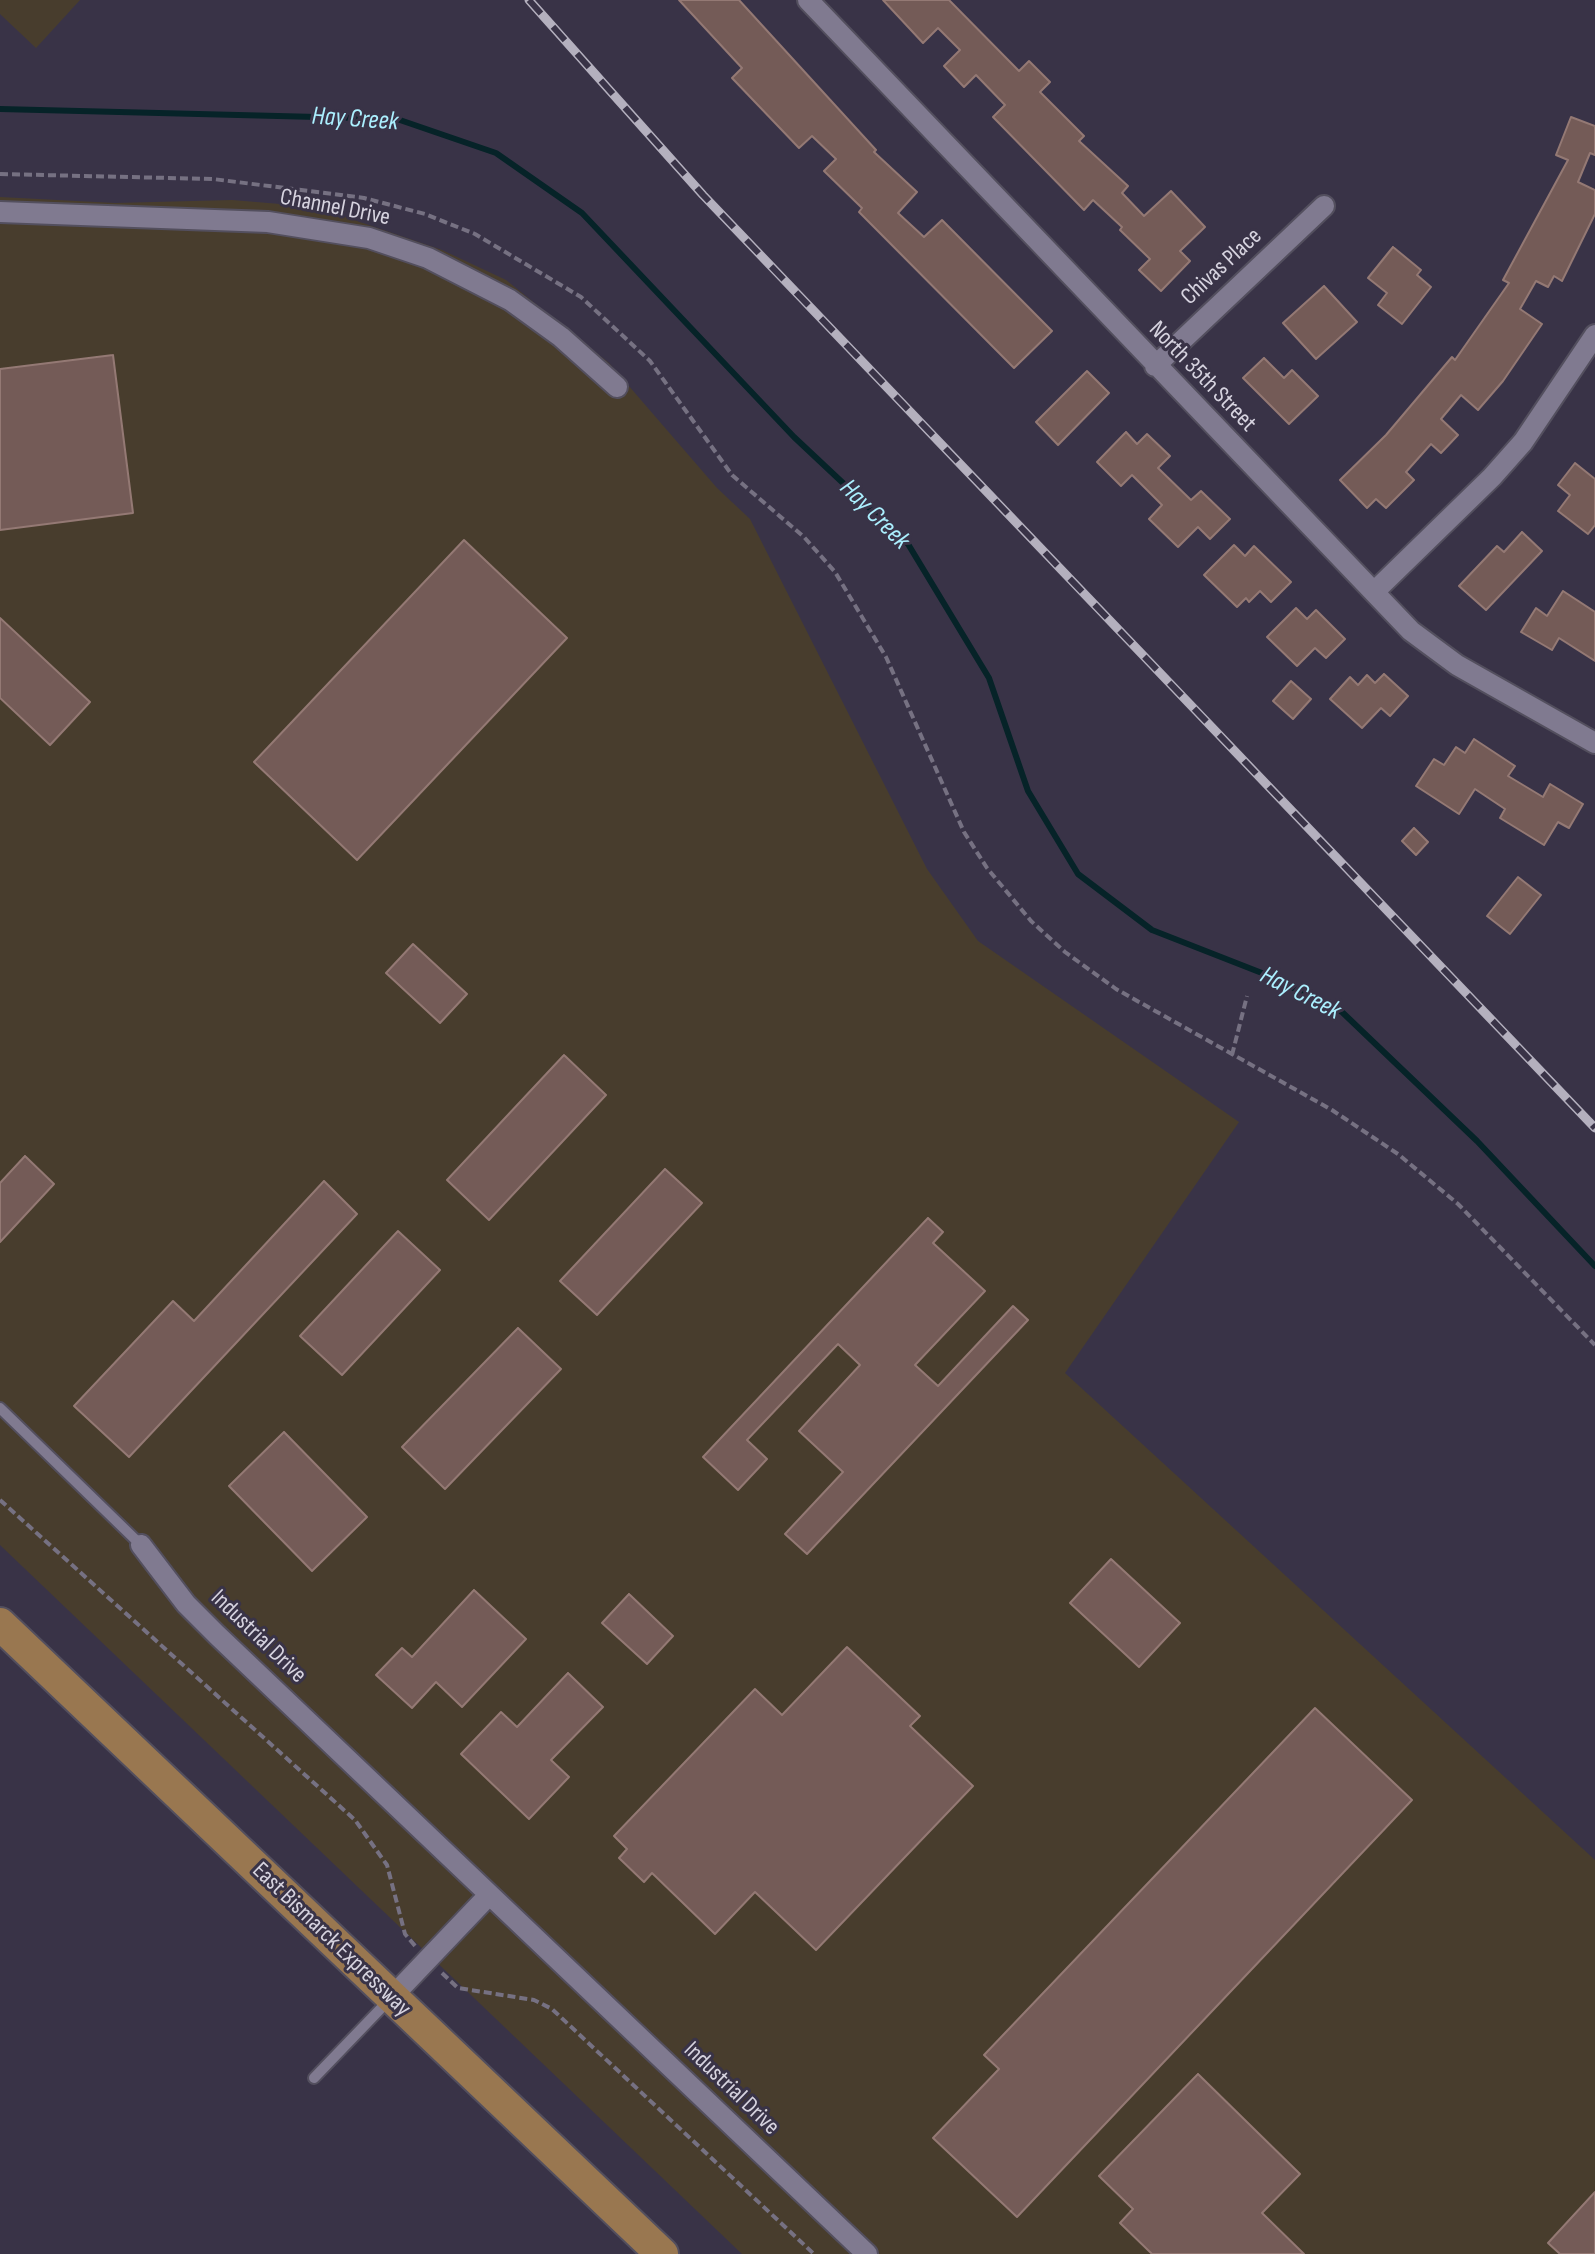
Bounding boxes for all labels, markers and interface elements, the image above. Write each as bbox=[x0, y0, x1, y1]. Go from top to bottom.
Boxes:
water label: Hay Creek bbox=[311, 101, 399, 139]
street label: Channel Drive bbox=[278, 183, 392, 233]
street label: Chivas Place bbox=[1176, 222, 1268, 312]
street label: North 35th Street bbox=[1142, 316, 1262, 438]
water label: Hay Creek bbox=[832, 473, 916, 557]
water label: Hay Creek bbox=[1254, 960, 1346, 1028]
street label: Industrial Drive bbox=[204, 1584, 312, 1690]
street label: East Bismarck Expressway bbox=[246, 1857, 416, 2023]
street label: Industrial Drive bbox=[677, 2036, 785, 2142]

